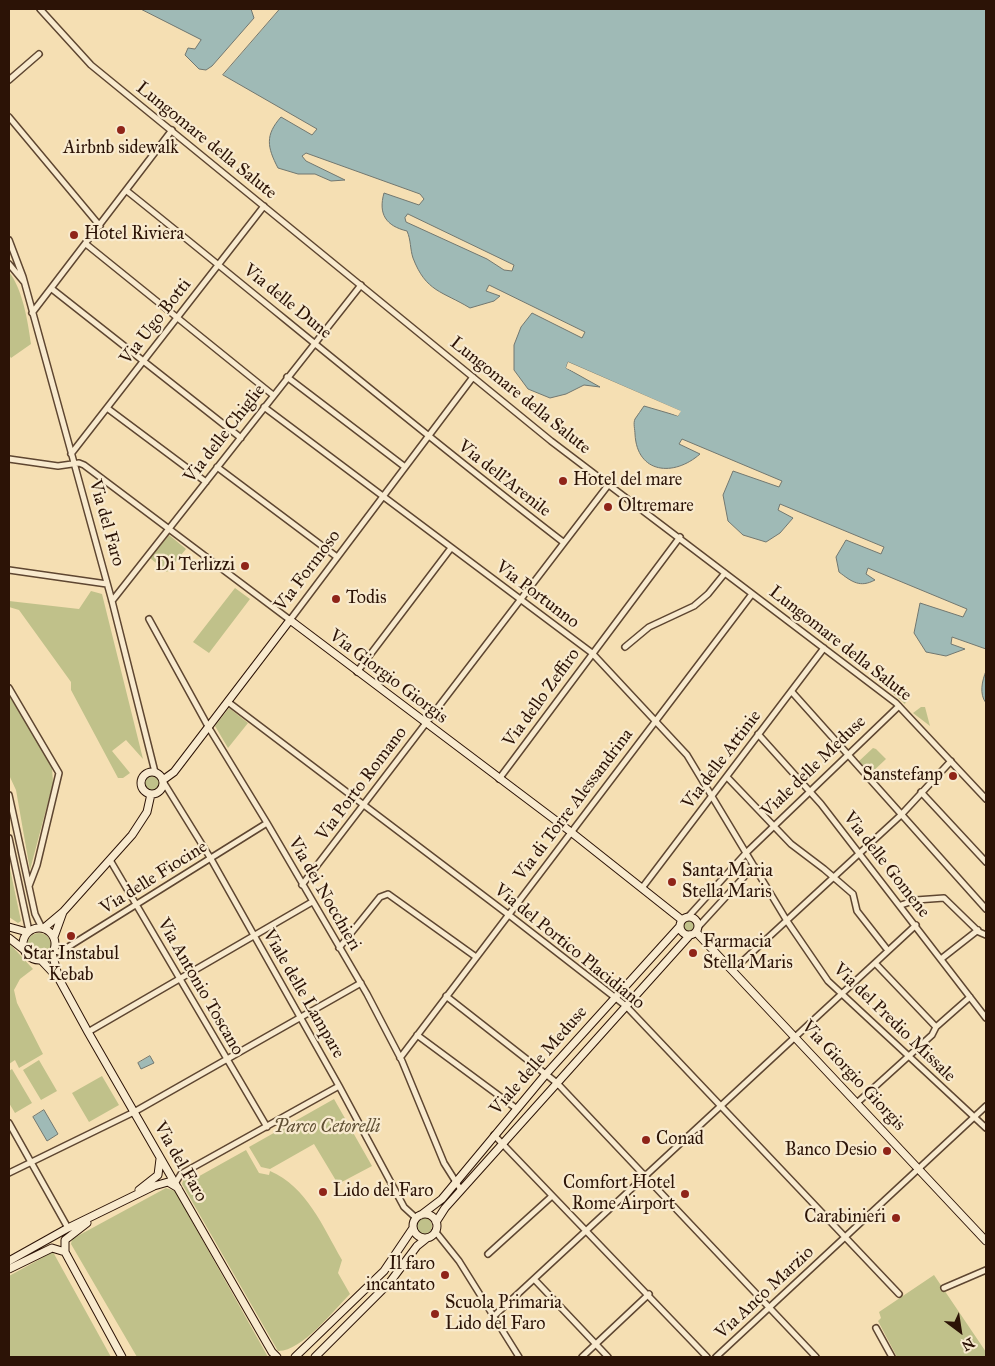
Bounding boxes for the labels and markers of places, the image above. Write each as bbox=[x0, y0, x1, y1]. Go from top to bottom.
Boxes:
marker: Airbnb sidewalk bbox=[115, 124, 127, 136]
place label: Airbnb sidewalk bbox=[63, 138, 179, 160]
place label: Hotel Riviera bbox=[84, 224, 184, 246]
marker: Hotel Riviera bbox=[68, 229, 80, 241]
place label: Hotel del mare bbox=[573, 470, 682, 492]
marker: Hotel del mare bbox=[557, 475, 569, 487]
place label: Oltremare bbox=[618, 496, 694, 518]
marker: Oltremare bbox=[602, 501, 614, 513]
place label: Di Terlizzi bbox=[156, 555, 235, 577]
marker: Di Terlizzi bbox=[239, 560, 251, 572]
place label: Todis bbox=[346, 588, 387, 610]
marker: Todis bbox=[330, 593, 342, 605]
place label: Sanstefanp bbox=[862, 765, 943, 787]
marker: Sanstefanp bbox=[947, 770, 959, 782]
place label: Santa Maria Stella Maris bbox=[682, 861, 773, 904]
marker: Santa Maria Stella Maris bbox=[666, 876, 678, 888]
marker: Star Instabul Kebab bbox=[65, 930, 77, 942]
place label: Farmacia Stella Maris bbox=[703, 932, 793, 974]
place label: Star Instabul Kebab bbox=[23, 944, 119, 986]
marker: Farmacia Stella Maris bbox=[687, 947, 699, 959]
place label: Conad bbox=[656, 1129, 704, 1151]
marker: Conad bbox=[640, 1134, 652, 1146]
place label: Banco Desio bbox=[785, 1140, 877, 1162]
marker: Banco Desio bbox=[881, 1145, 893, 1157]
place label: Comfort Hotel Rome Airport bbox=[563, 1173, 675, 1216]
place label: Lido del Faro bbox=[333, 1181, 433, 1203]
marker: Lido del Faro bbox=[317, 1186, 329, 1198]
marker: Comfort Hotel Rome Airport bbox=[679, 1188, 691, 1200]
place label: Carabinieri bbox=[804, 1207, 886, 1229]
marker: Carabinieri bbox=[890, 1212, 902, 1224]
place label: Il faro incantato bbox=[366, 1254, 435, 1296]
marker: Il faro incantato bbox=[439, 1269, 451, 1281]
place label: Scuola Primaria Lido del Faro bbox=[445, 1293, 562, 1336]
marker: Scuola Primaria Lido del Faro bbox=[429, 1308, 441, 1320]

